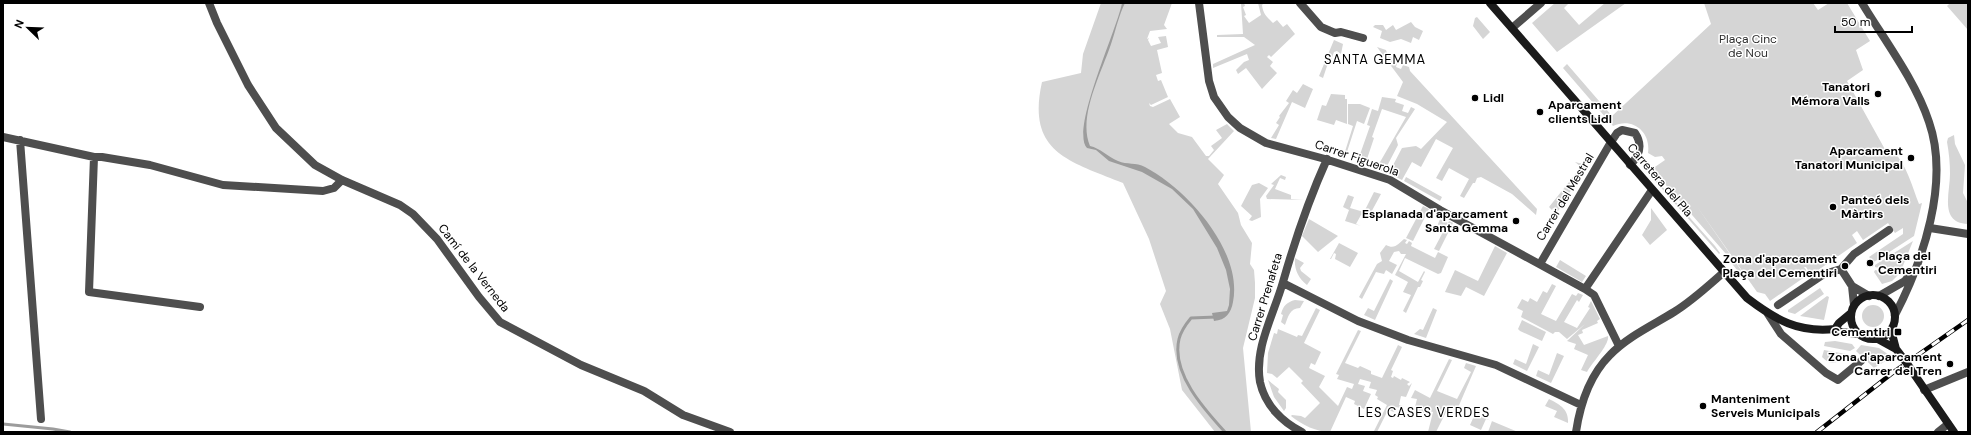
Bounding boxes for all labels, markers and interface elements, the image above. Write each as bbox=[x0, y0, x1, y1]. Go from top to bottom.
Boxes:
north arrow bbox=[8, 8, 48, 48]
scale bar bbox=[1835, 8, 1912, 34]
text: 50 m bbox=[1841, 14, 1870, 30]
text: N bbox=[11, 18, 27, 31]
park label: Plaça Cinc de Nou bbox=[1719, 31, 1777, 61]
district label: SANTA GEMMA bbox=[1324, 51, 1426, 68]
place label: Tanatori Mémora Valls bbox=[1791, 79, 1870, 109]
marker: Tanatori Mémora Valls bbox=[1873, 89, 1883, 99]
place label: Lidl bbox=[1483, 90, 1504, 106]
marker: Lidl bbox=[1470, 93, 1480, 103]
place label: Aparcament clients Lidl bbox=[1548, 97, 1622, 127]
marker: Aparcament clients Lidl bbox=[1535, 107, 1545, 117]
street label: Carrer Figuerola bbox=[1313, 136, 1401, 180]
street label: Carretera del Pla bbox=[1624, 140, 1696, 220]
place label: Aparcament Tanatori Municipal bbox=[1795, 143, 1903, 173]
street label: Carrer del Mestral bbox=[1533, 150, 1597, 244]
marker: Aparcament Tanatori Municipal bbox=[1906, 153, 1916, 163]
place label: Panteó dels Màrtirs bbox=[1841, 192, 1910, 222]
marker: Panteó dels Màrtirs bbox=[1828, 202, 1838, 212]
place label: Esplanada d'aparcament Santa Gemma bbox=[1362, 206, 1508, 236]
marker: Esplanada d'aparcament Santa Gemma bbox=[1511, 216, 1521, 226]
street label: Camí de la Verneda bbox=[434, 221, 514, 315]
place label: Plaça del Cementiri bbox=[1878, 248, 1937, 278]
street label: Carrer Prenafeta bbox=[1244, 251, 1286, 343]
place label: Zona d'aparcament Plaça del Cementiri bbox=[1722, 251, 1837, 281]
marker: Plaça del Cementiri bbox=[1865, 258, 1875, 268]
marker: Zona d'aparcament Plaça del Cementiri bbox=[1840, 261, 1850, 271]
place label: Cementiri bbox=[1831, 324, 1890, 340]
marker: Cementiri bbox=[1893, 327, 1903, 337]
place label: Zona d'aparcament Carrer del Tren bbox=[1828, 349, 1942, 379]
marker: Zona d'aparcament Carrer del Tren bbox=[1945, 359, 1955, 369]
place label: Manteniment Serveis Municipals bbox=[1711, 391, 1820, 421]
marker: Manteniment Serveis Municipals bbox=[1698, 401, 1708, 411]
district label: LES CASES VERDES bbox=[1358, 404, 1490, 421]

